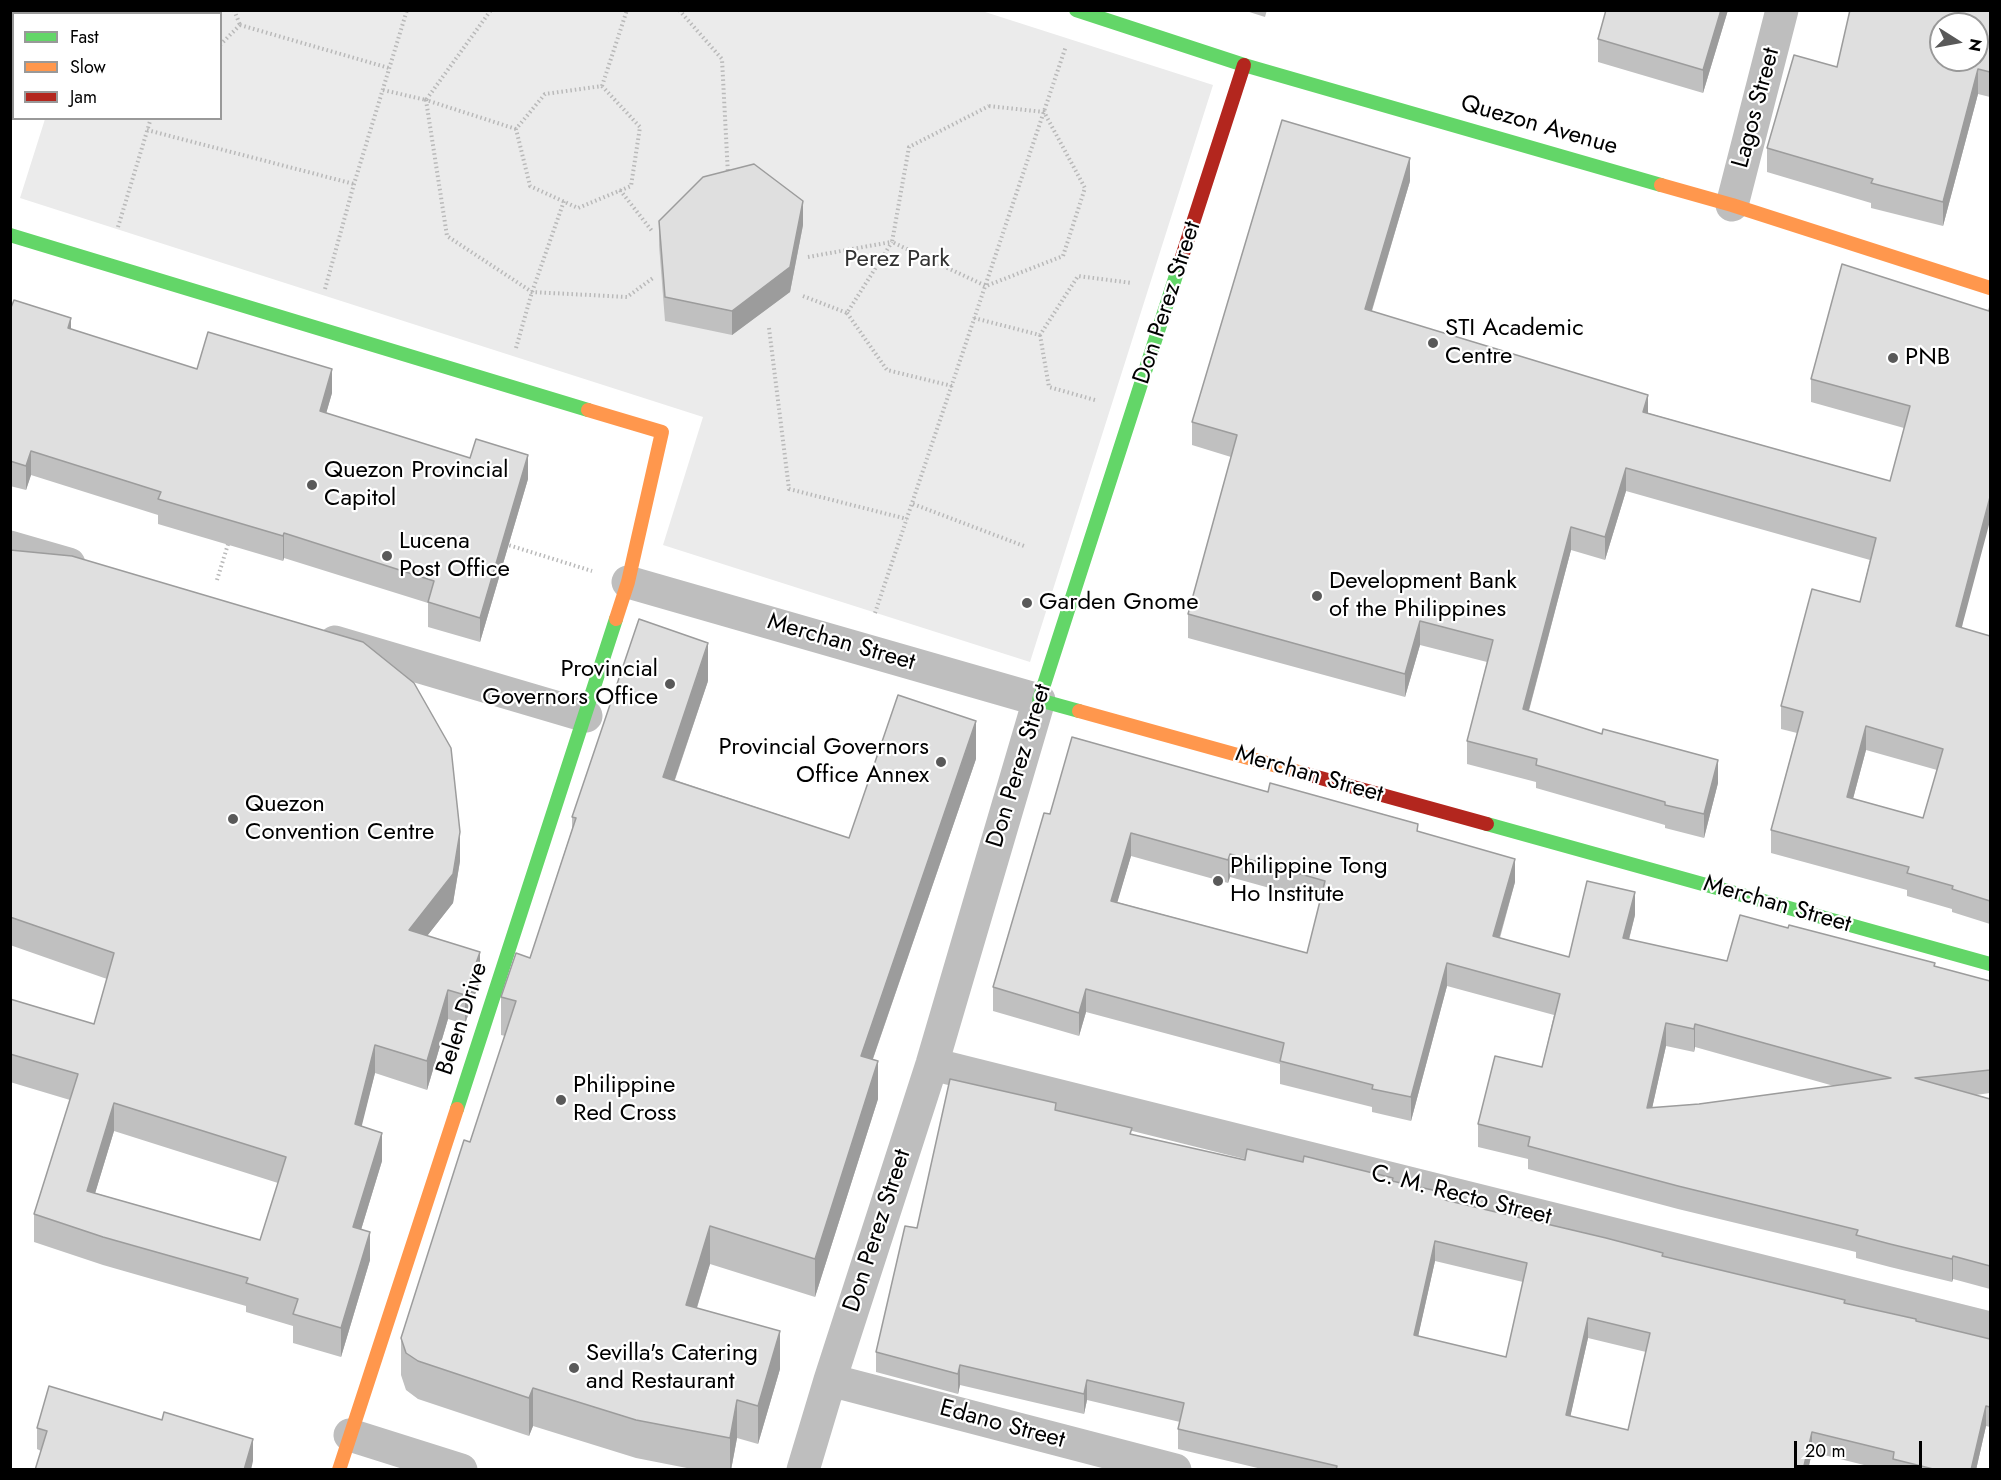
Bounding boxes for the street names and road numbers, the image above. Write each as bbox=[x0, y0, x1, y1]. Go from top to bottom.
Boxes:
street label: Lagos Street bbox=[1727, 45, 1787, 171]
street label: Quezon Avenue bbox=[1457, 90, 1621, 162]
street label: Don Perez Street bbox=[1128, 218, 1208, 388]
street label: Merchan Street bbox=[764, 608, 918, 678]
street label: Don Perez Street bbox=[981, 681, 1059, 851]
street label: Merchan Street bbox=[1232, 740, 1386, 810]
street label: Merchan Street bbox=[1700, 870, 1854, 940]
street label: Belen Drive bbox=[431, 959, 495, 1079]
street label: Don Perez Street bbox=[838, 1146, 918, 1316]
street label: C. M. Recto Street bbox=[1368, 1160, 1554, 1232]
street label: Edano Street bbox=[936, 1394, 1068, 1456]

